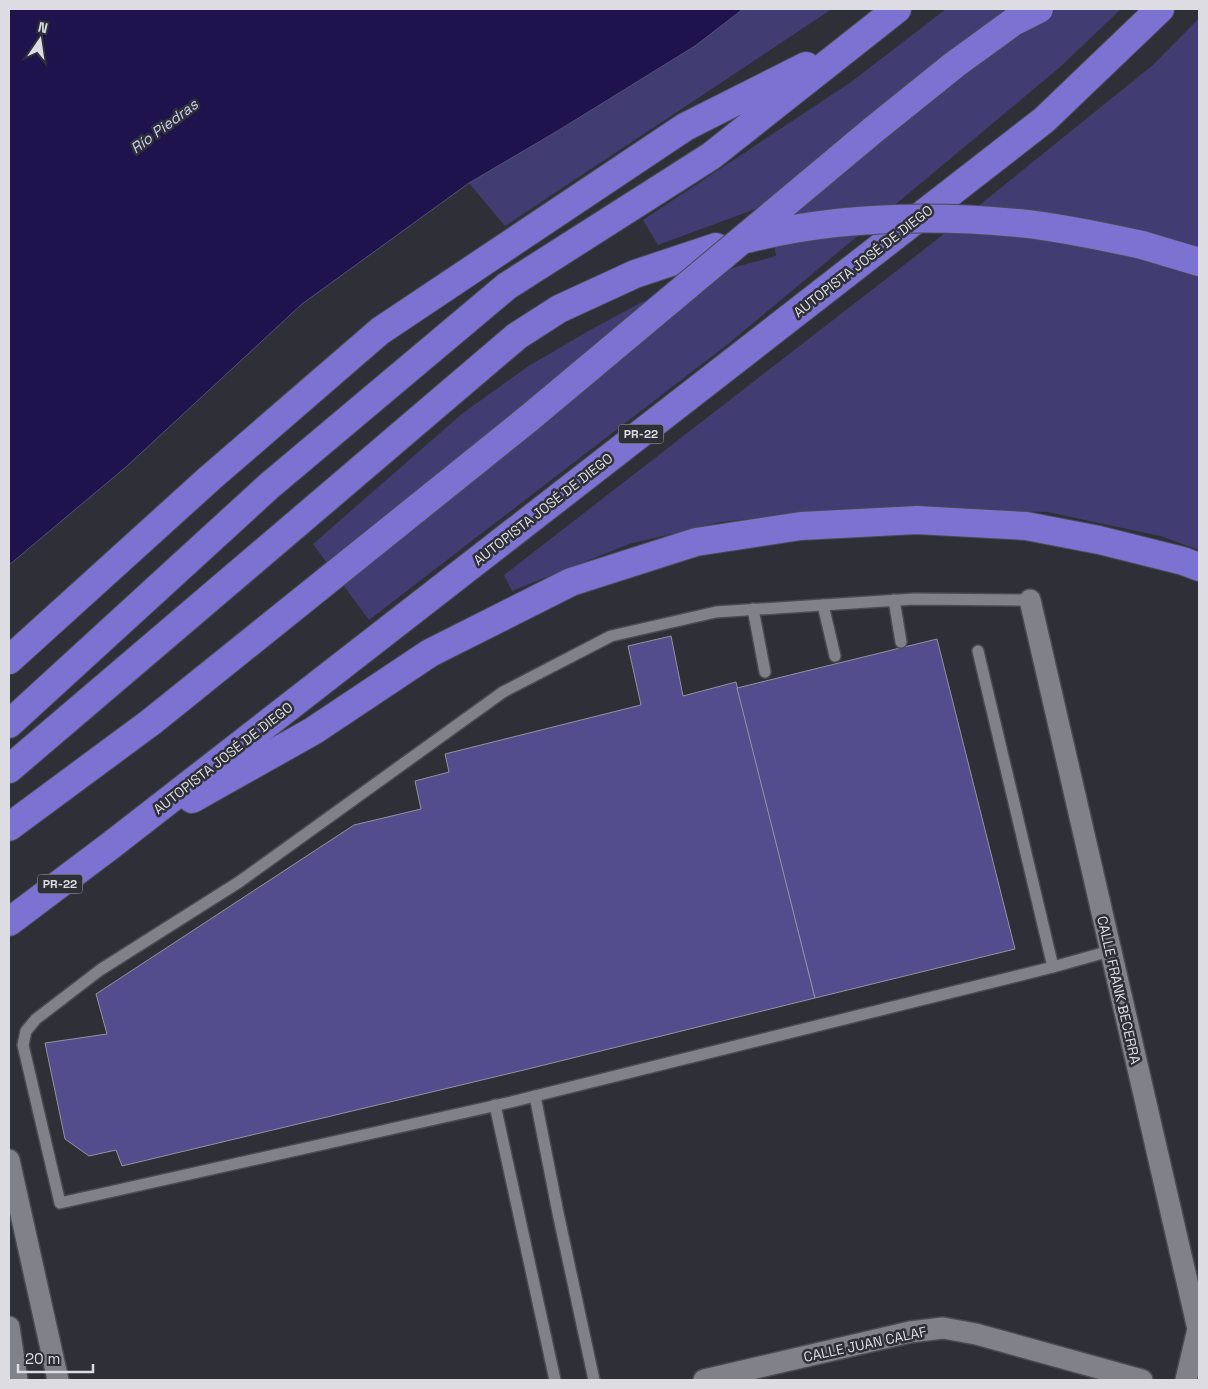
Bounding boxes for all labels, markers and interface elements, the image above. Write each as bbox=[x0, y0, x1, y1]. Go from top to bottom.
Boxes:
north arrow bbox=[15, 15, 65, 65]
text: N bbox=[36, 18, 50, 37]
water label: Río Piedras bbox=[127, 94, 202, 157]
street label: AUTOPISTA JOSÉ DE DIEGO bbox=[790, 201, 936, 321]
road number: PR-22 bbox=[618, 424, 664, 444]
street label: AUTOPISTA JOSÉ DE DIEGO bbox=[470, 449, 616, 569]
street label: AUTOPISTA JOSÉ DE DIEGO bbox=[150, 698, 296, 818]
road number: PR-22 bbox=[38, 874, 82, 894]
street label: CALLE FRANK BECERRA bbox=[1093, 914, 1145, 1066]
street label: CALLE JUAN CALAF bbox=[802, 1322, 929, 1366]
scale bar bbox=[18, 1342, 92, 1374]
text: 20 m bbox=[25, 1349, 60, 1368]

